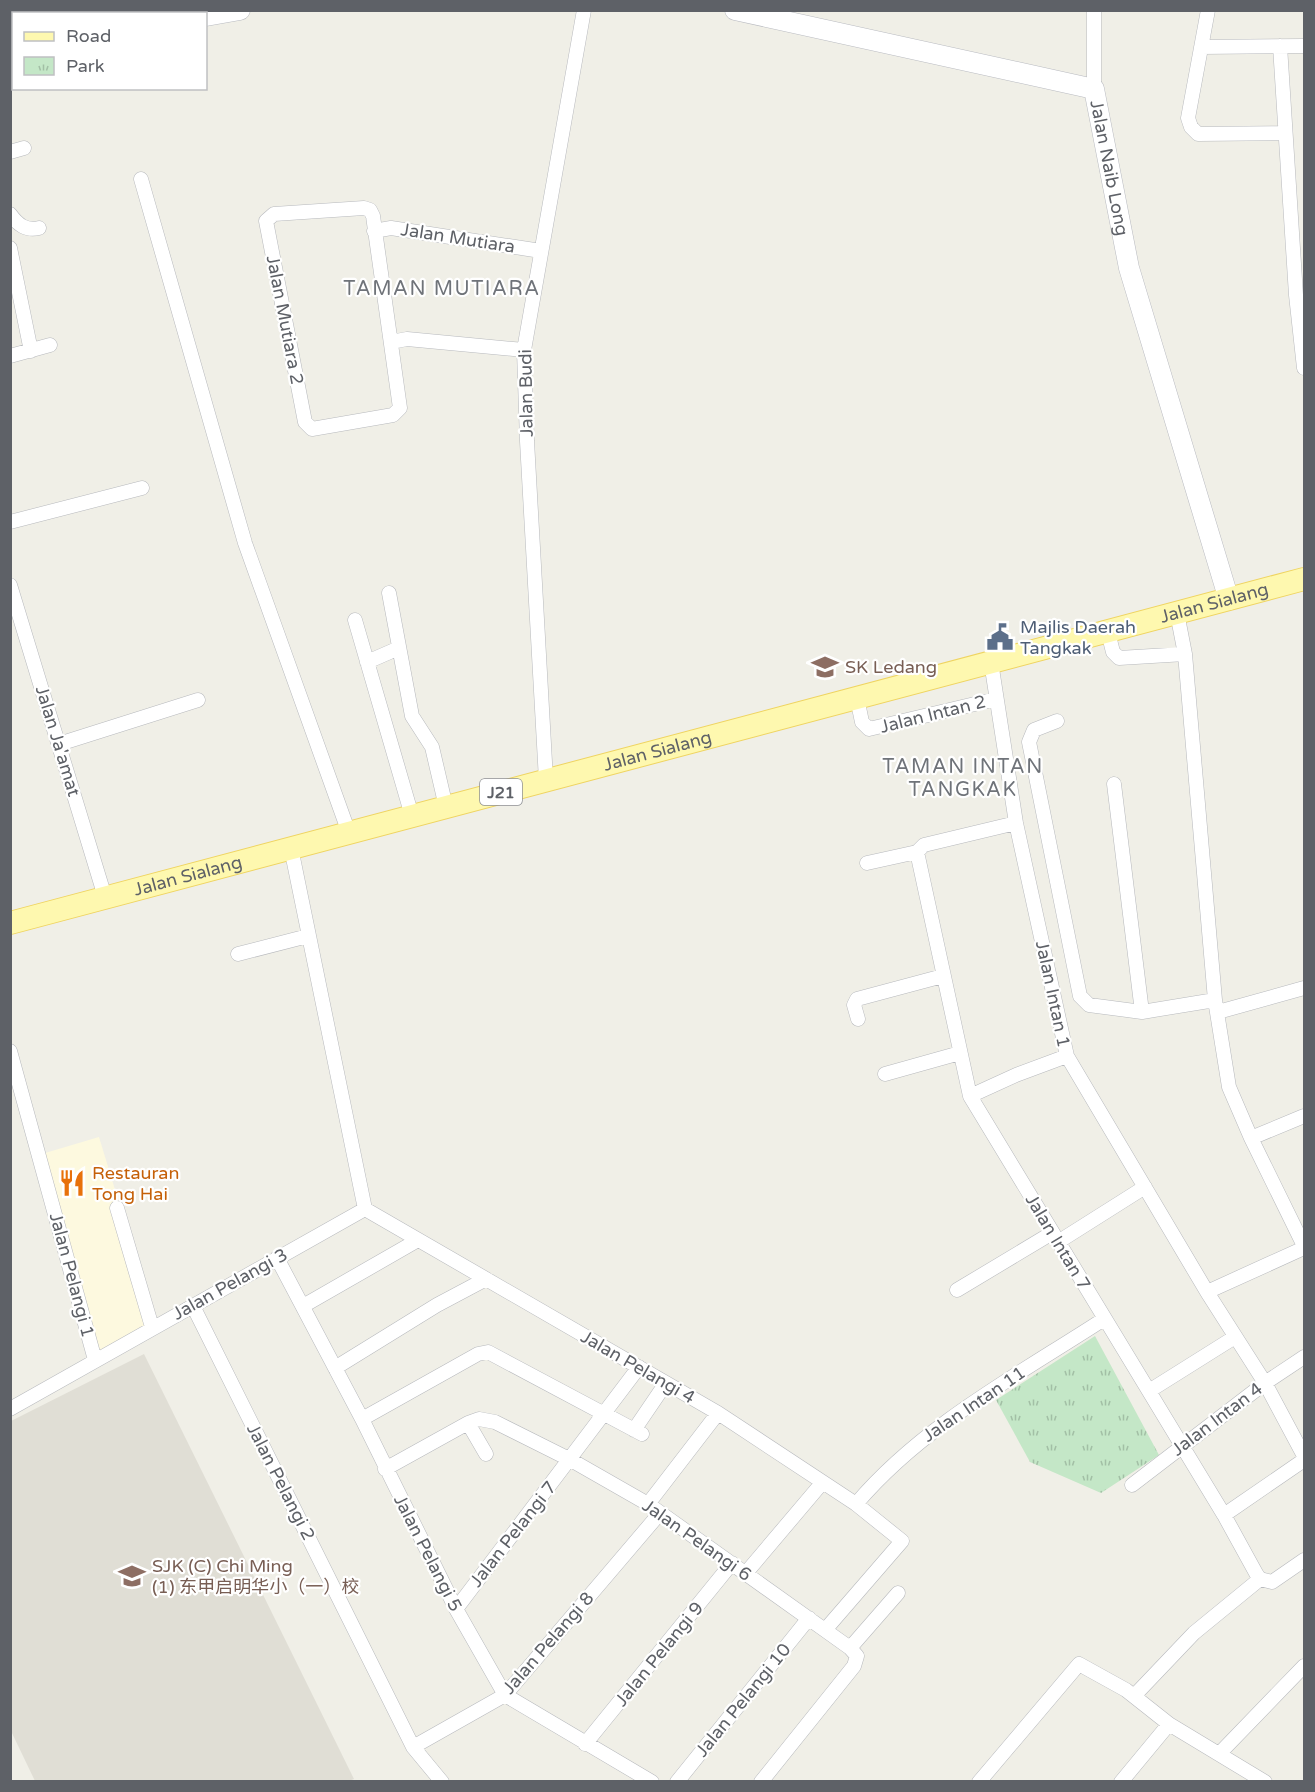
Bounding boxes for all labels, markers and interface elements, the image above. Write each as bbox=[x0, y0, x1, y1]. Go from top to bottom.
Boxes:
legend bbox=[12, 12, 207, 90]
text: Road bbox=[66, 25, 111, 47]
text: Park bbox=[66, 55, 105, 77]
street label: Jalan Naib Long bbox=[1085, 98, 1133, 238]
street label: Jalan Mutiara bbox=[399, 218, 517, 258]
street label: Jalan Mutiara 2 bbox=[262, 253, 308, 387]
district label: TAMAN MUTIARA bbox=[343, 277, 541, 301]
street label: Jalan Budi bbox=[514, 349, 538, 437]
street label: Jalan Sialang bbox=[1158, 578, 1271, 628]
place label: Majlis Daerah Tangkak bbox=[1020, 616, 1136, 659]
public building icon: Majlis Daerah Tangkak bbox=[985, 622, 1015, 652]
school or university icon: SK Ledang bbox=[810, 652, 840, 682]
place label: SK Ledang bbox=[845, 656, 937, 678]
street label: Jalan Ja'amat bbox=[31, 683, 85, 799]
street label: Jalan Intan 2 bbox=[878, 690, 988, 738]
street label: Jalan Sialang bbox=[601, 726, 714, 776]
district label: TAMAN INTAN TANGKAK bbox=[882, 755, 1044, 802]
road number: J21 bbox=[480, 779, 522, 805]
street label: Jalan Sialang bbox=[131, 851, 244, 901]
street label: Jalan Intan 1 bbox=[1031, 939, 1075, 1049]
place label: Restauran Tong Hai bbox=[92, 1162, 179, 1205]
restaurant icon: Restauran Tong Hai bbox=[57, 1168, 87, 1198]
street label: Jalan Intan 7 bbox=[1021, 1190, 1095, 1294]
street label: Jalan Pelangi 1 bbox=[45, 1210, 99, 1340]
street label: Jalan Pelangi 3 bbox=[169, 1243, 291, 1325]
street label: Jalan Pelangi 4 bbox=[577, 1325, 699, 1409]
street label: Jalan Intan 11 bbox=[918, 1361, 1030, 1447]
street label: Jalan Intan 4 bbox=[1167, 1378, 1267, 1460]
street label: Jalan Pelangi 2 bbox=[242, 1420, 320, 1544]
street label: Jalan Pelangi 7 bbox=[465, 1477, 561, 1591]
street label: Jalan Pelangi 5 bbox=[389, 1491, 467, 1615]
street label: Jalan Pelangi 6 bbox=[638, 1494, 756, 1586]
place label: SJK (C) Chi Ming (1) 东甲启明华小（一）校 bbox=[152, 1555, 359, 1598]
school or university icon: SJK (C) Chi Ming (1) 东甲启明华小（一）校 bbox=[117, 1561, 147, 1591]
street label: Jalan Pelangi 8 bbox=[498, 1587, 598, 1699]
street label: Jalan Pelangi 9 bbox=[610, 1597, 708, 1711]
street label: Jalan Pelangi 10 bbox=[691, 1639, 795, 1761]

